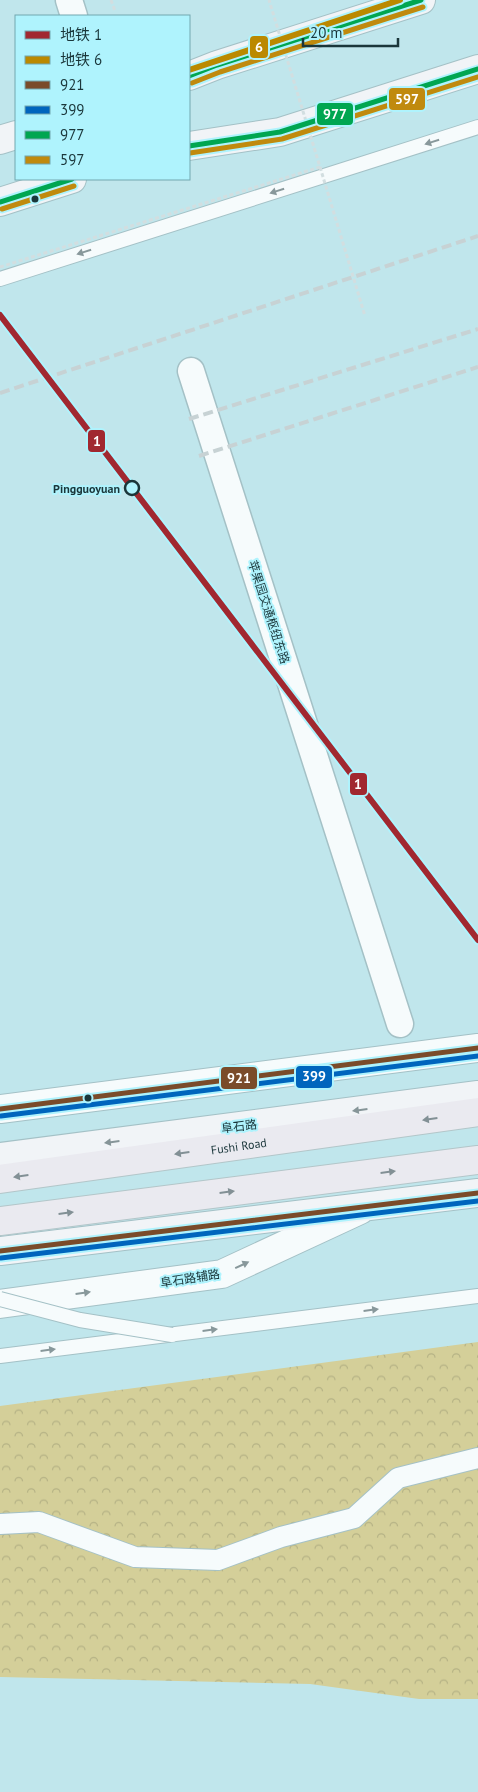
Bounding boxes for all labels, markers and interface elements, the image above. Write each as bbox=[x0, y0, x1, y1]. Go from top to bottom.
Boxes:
legend bbox=[15, 15, 190, 180]
scale bar bbox=[303, 15, 398, 47]
text: 20 m bbox=[310, 23, 343, 42]
text: 地铁 1 bbox=[60, 25, 102, 44]
line badge: 6 bbox=[249, 35, 269, 59]
text: 6 bbox=[255, 38, 263, 56]
text: 地铁 6 bbox=[60, 50, 102, 69]
text: 921 bbox=[60, 75, 85, 94]
line badge: 597 bbox=[388, 87, 426, 111]
text: 597 bbox=[395, 90, 419, 108]
text: 399 bbox=[60, 100, 85, 119]
line badge: 977 bbox=[316, 102, 354, 126]
text: 977 bbox=[323, 105, 347, 123]
text: 977 bbox=[60, 125, 85, 144]
one-way arrow bbox=[424, 138, 439, 146]
text: 597 bbox=[60, 150, 85, 169]
one-way arrow bbox=[269, 188, 284, 195]
unlabelled marker bbox=[30, 194, 40, 204]
one-way arrow bbox=[76, 249, 91, 257]
line badge: 1 bbox=[87, 429, 106, 453]
text: 1 bbox=[93, 432, 101, 450]
marker: Pingguoyuan bbox=[124, 480, 140, 496]
place label: Pingguoyuan bbox=[53, 481, 120, 496]
street label: 苹果园交通枢纽东路 bbox=[245, 558, 293, 666]
line badge: 1 bbox=[349, 772, 368, 796]
text: 1 bbox=[354, 775, 362, 793]
line badge: 399 bbox=[295, 1065, 333, 1089]
line badge: 921 bbox=[220, 1066, 258, 1090]
text: 399 bbox=[302, 1067, 326, 1085]
text: 921 bbox=[227, 1069, 251, 1087]
unlabelled marker bbox=[83, 1093, 93, 1103]
one-way arrow bbox=[352, 1106, 368, 1114]
one-way arrow bbox=[421, 1115, 437, 1123]
street label: 阜石路 bbox=[220, 1116, 258, 1136]
street label: Fushi Road bbox=[210, 1134, 268, 1157]
one-way arrow bbox=[104, 1138, 120, 1146]
one-way arrow bbox=[174, 1150, 190, 1158]
one-way arrow bbox=[380, 1168, 396, 1176]
one-way arrow bbox=[13, 1172, 29, 1180]
one-way arrow bbox=[219, 1188, 235, 1196]
one-way arrow bbox=[58, 1209, 74, 1217]
one-way arrow bbox=[235, 1260, 249, 1268]
street label: 阜石路辅路 bbox=[159, 1266, 221, 1290]
one-way arrow bbox=[75, 1289, 91, 1297]
one-way arrow bbox=[363, 1306, 379, 1314]
one-way arrow bbox=[202, 1326, 218, 1334]
one-way arrow bbox=[41, 1346, 57, 1354]

